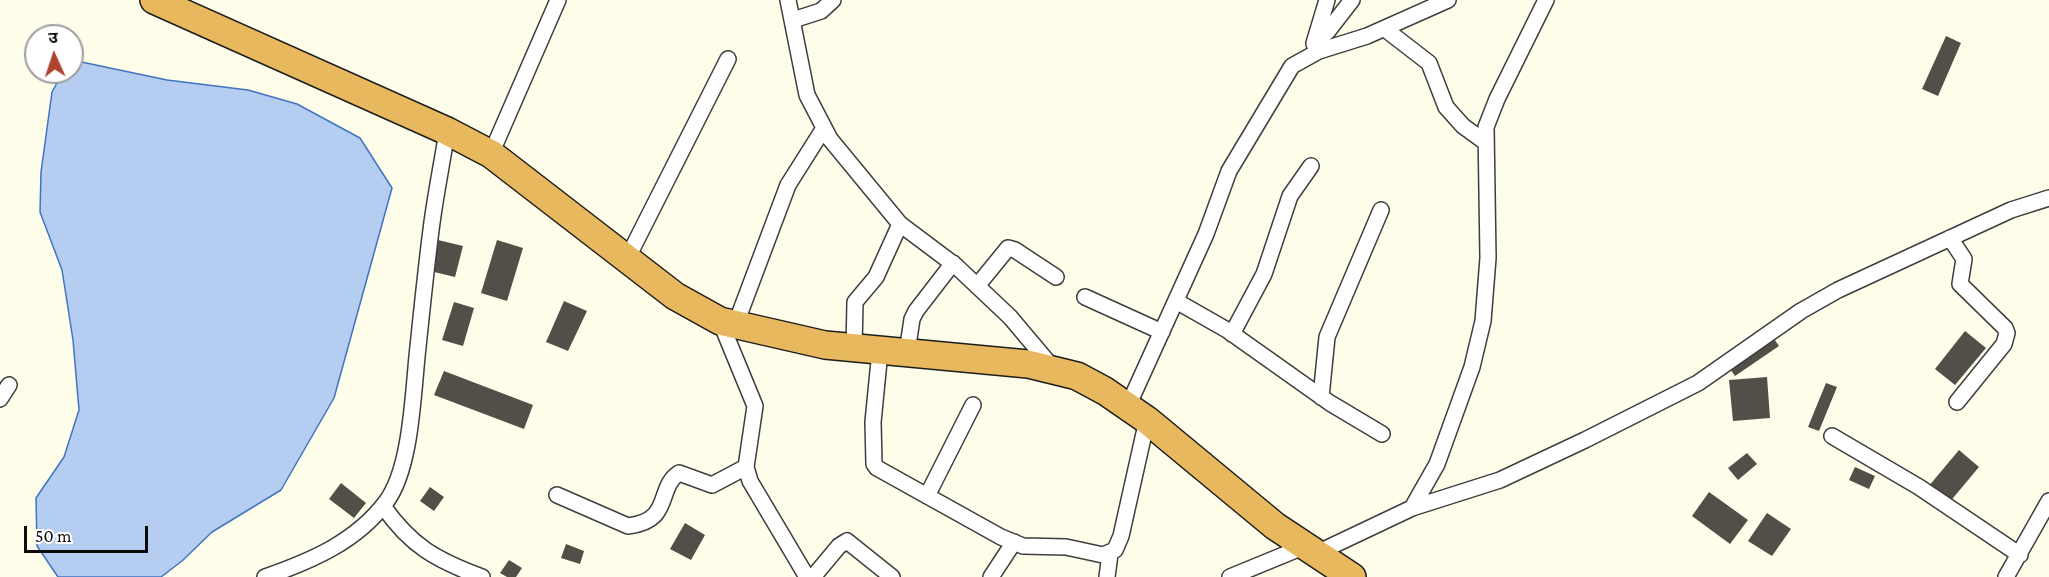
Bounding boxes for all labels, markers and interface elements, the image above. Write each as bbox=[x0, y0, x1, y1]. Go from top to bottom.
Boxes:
north arrow bbox=[24, 24, 84, 84]
text: उ bbox=[48, 29, 58, 46]
scale bar bbox=[27, 514, 152, 552]
text: 50 m bbox=[35, 526, 72, 546]

